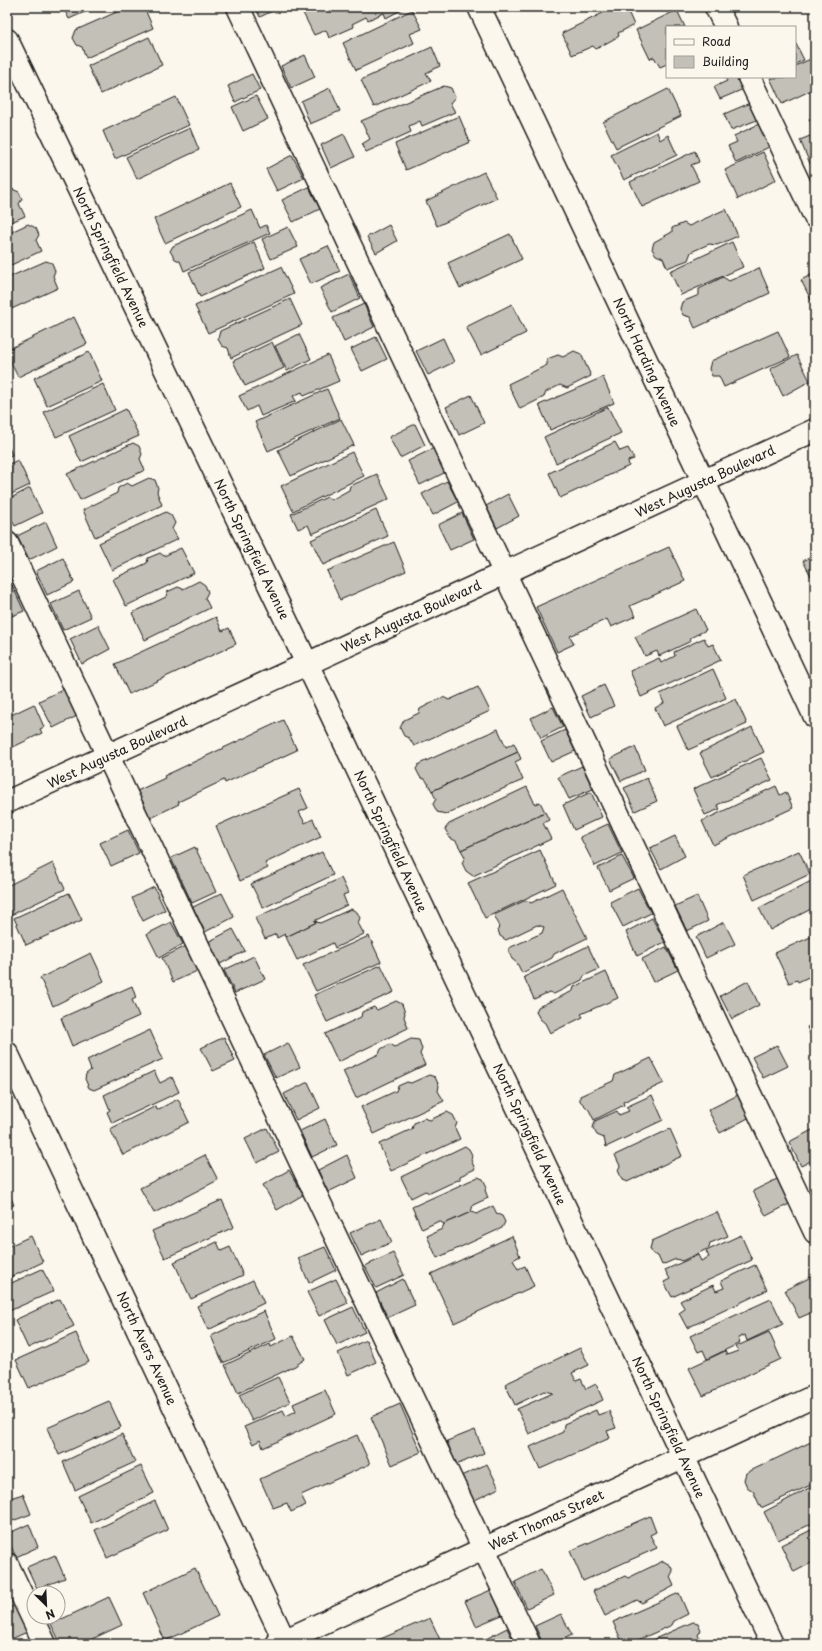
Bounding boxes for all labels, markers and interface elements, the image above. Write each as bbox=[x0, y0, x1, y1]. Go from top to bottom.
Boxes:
legend bbox=[666, 26, 796, 78]
text: Road bbox=[702, 32, 731, 50]
text: Building bbox=[702, 52, 749, 70]
street label: North Springfield Avenue bbox=[69, 183, 154, 330]
street label: North Harding Avenue bbox=[609, 294, 686, 429]
street label: West Augusta Boulevard bbox=[632, 440, 778, 521]
street label: North Springfield Avenue bbox=[210, 475, 295, 622]
street label: West Augusta Boulevard bbox=[338, 575, 484, 656]
street label: West Augusta Boulevard bbox=[44, 711, 190, 792]
street label: North Springfield Avenue bbox=[350, 767, 433, 915]
street label: North Springfield Avenue bbox=[489, 1060, 572, 1208]
street label: North Avers Avenue bbox=[113, 1288, 182, 1408]
street label: North Springfield Avenue bbox=[628, 1353, 711, 1501]
street label: West Thomas Street bbox=[485, 1484, 607, 1555]
north arrow bbox=[26, 1585, 66, 1625]
text: N bbox=[43, 1605, 58, 1624]

